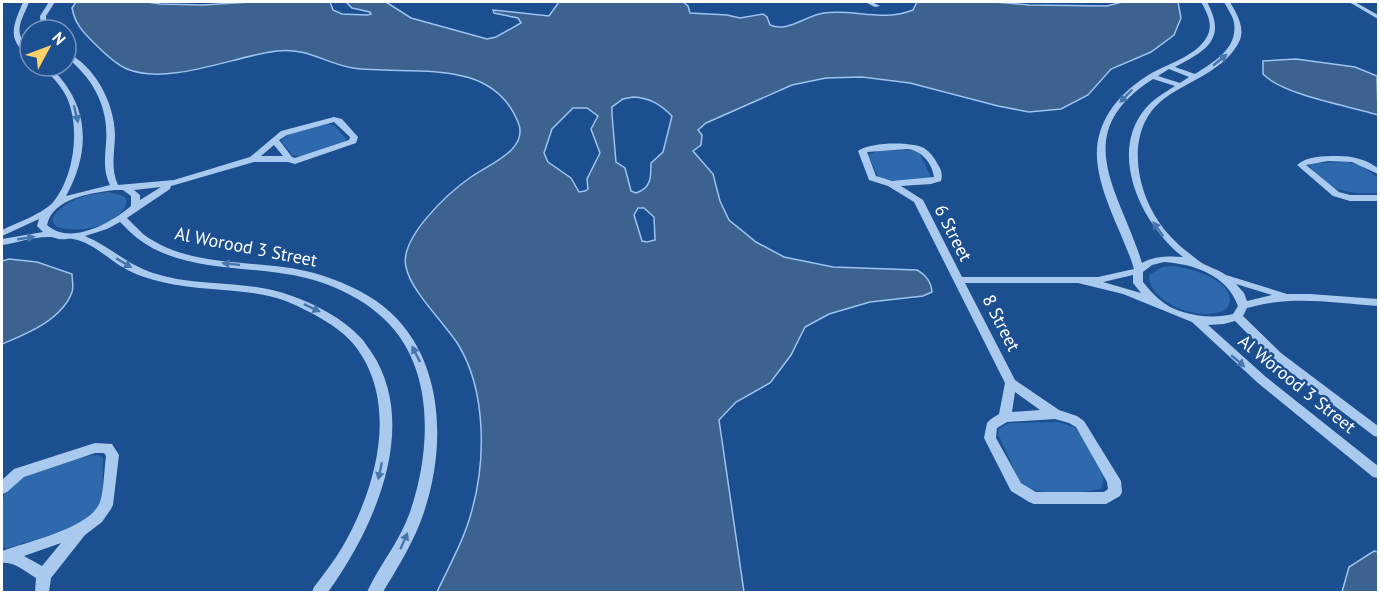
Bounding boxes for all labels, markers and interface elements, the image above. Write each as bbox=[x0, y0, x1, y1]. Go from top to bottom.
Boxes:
north arrow bbox=[18, 18, 78, 78]
text: N bbox=[48, 28, 70, 49]
one-way arrow bbox=[1212, 53, 1228, 66]
one-way arrow bbox=[1120, 89, 1134, 103]
one-way arrow bbox=[71, 105, 81, 123]
street label: 6 Street bbox=[929, 201, 977, 265]
street label: Al Worood 3 Street bbox=[173, 221, 319, 272]
one-way arrow bbox=[1153, 221, 1165, 236]
one-way arrow bbox=[17, 233, 36, 242]
one-way arrow bbox=[116, 258, 132, 269]
one-way arrow bbox=[221, 259, 240, 269]
street label: 8 Street bbox=[977, 291, 1025, 355]
one-way arrow bbox=[303, 304, 320, 313]
street label: Al Worood 3 Street bbox=[1234, 329, 1361, 438]
one-way arrow bbox=[411, 345, 420, 362]
one-way arrow bbox=[1230, 354, 1245, 367]
one-way arrow bbox=[375, 461, 384, 480]
one-way arrow bbox=[399, 533, 408, 550]

